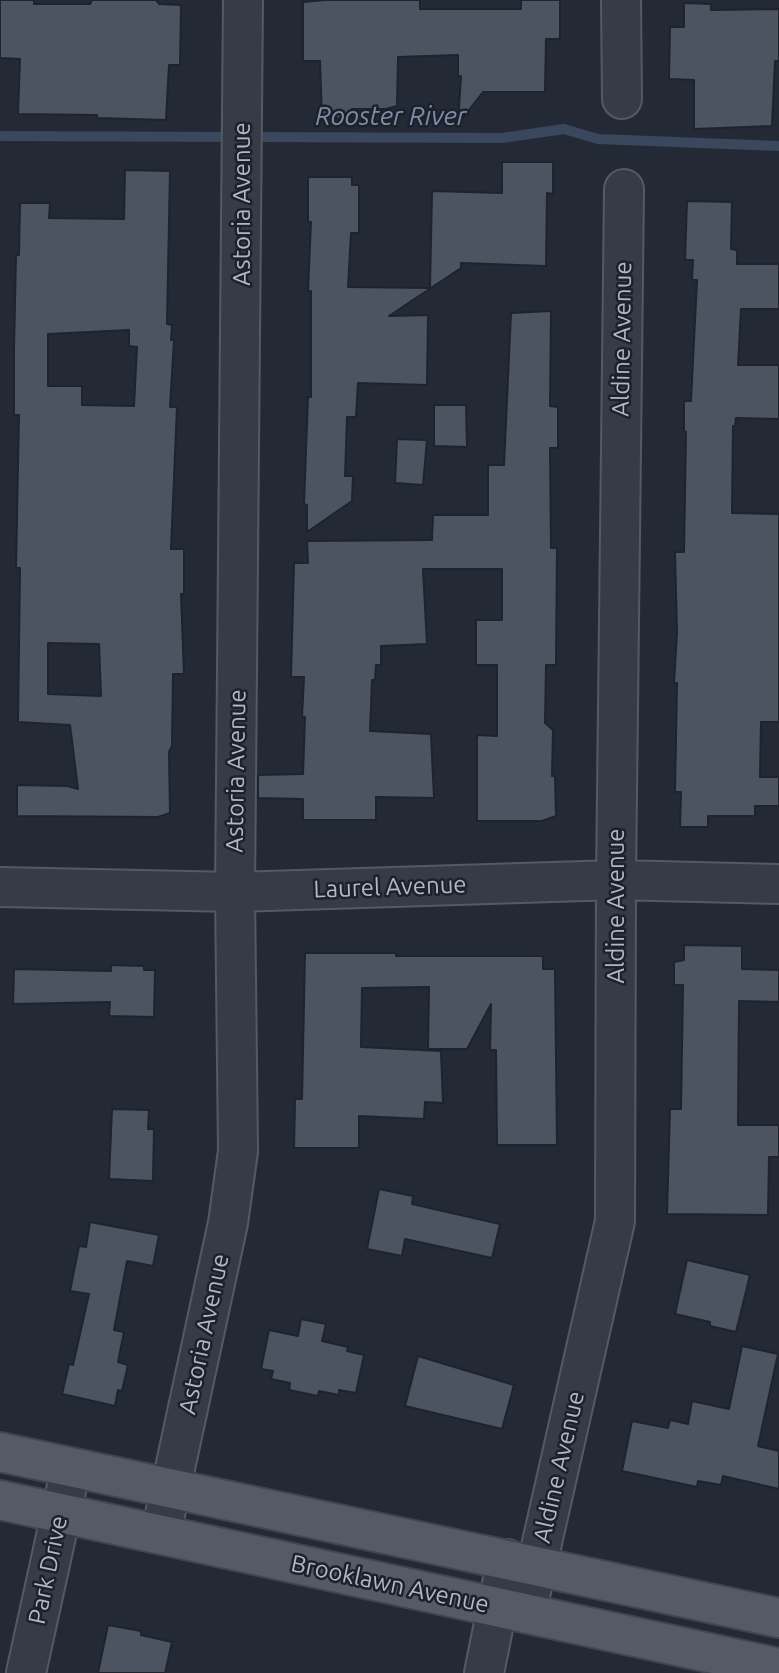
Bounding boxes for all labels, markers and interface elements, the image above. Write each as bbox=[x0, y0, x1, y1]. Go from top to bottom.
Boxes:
water label: Rooster River bbox=[315, 100, 467, 132]
street label: Astoria Avenue bbox=[228, 122, 256, 286]
street label: Aldine Avenue bbox=[606, 261, 638, 417]
street label: Astoria Avenue bbox=[220, 689, 252, 853]
street label: Aldine Avenue bbox=[602, 828, 630, 984]
street label: Laurel Avenue bbox=[313, 870, 467, 904]
street label: Astoria Avenue bbox=[173, 1251, 235, 1417]
street label: Aldine Avenue bbox=[528, 1388, 590, 1546]
street label: Park Drive bbox=[22, 1513, 74, 1627]
street label: Brooklawn Avenue bbox=[288, 1549, 492, 1619]

